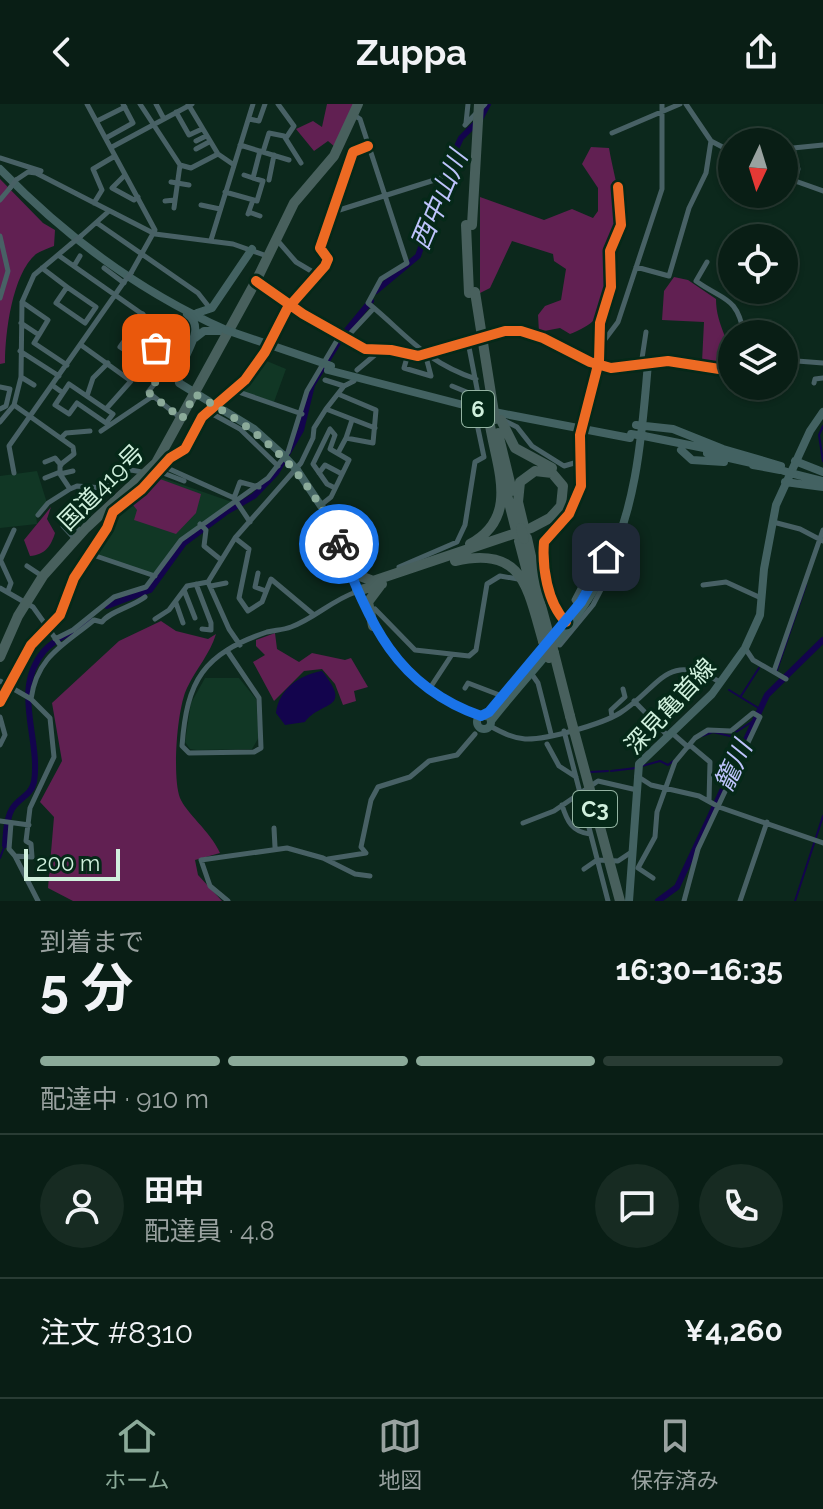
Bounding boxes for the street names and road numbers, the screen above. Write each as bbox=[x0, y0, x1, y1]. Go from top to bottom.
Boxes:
road number: 6 bbox=[462, 391, 494, 427]
street label: 国道419号 bbox=[52, 438, 150, 536]
street label: 深見亀首線 bbox=[618, 652, 722, 760]
road number: C3 bbox=[573, 791, 617, 827]

